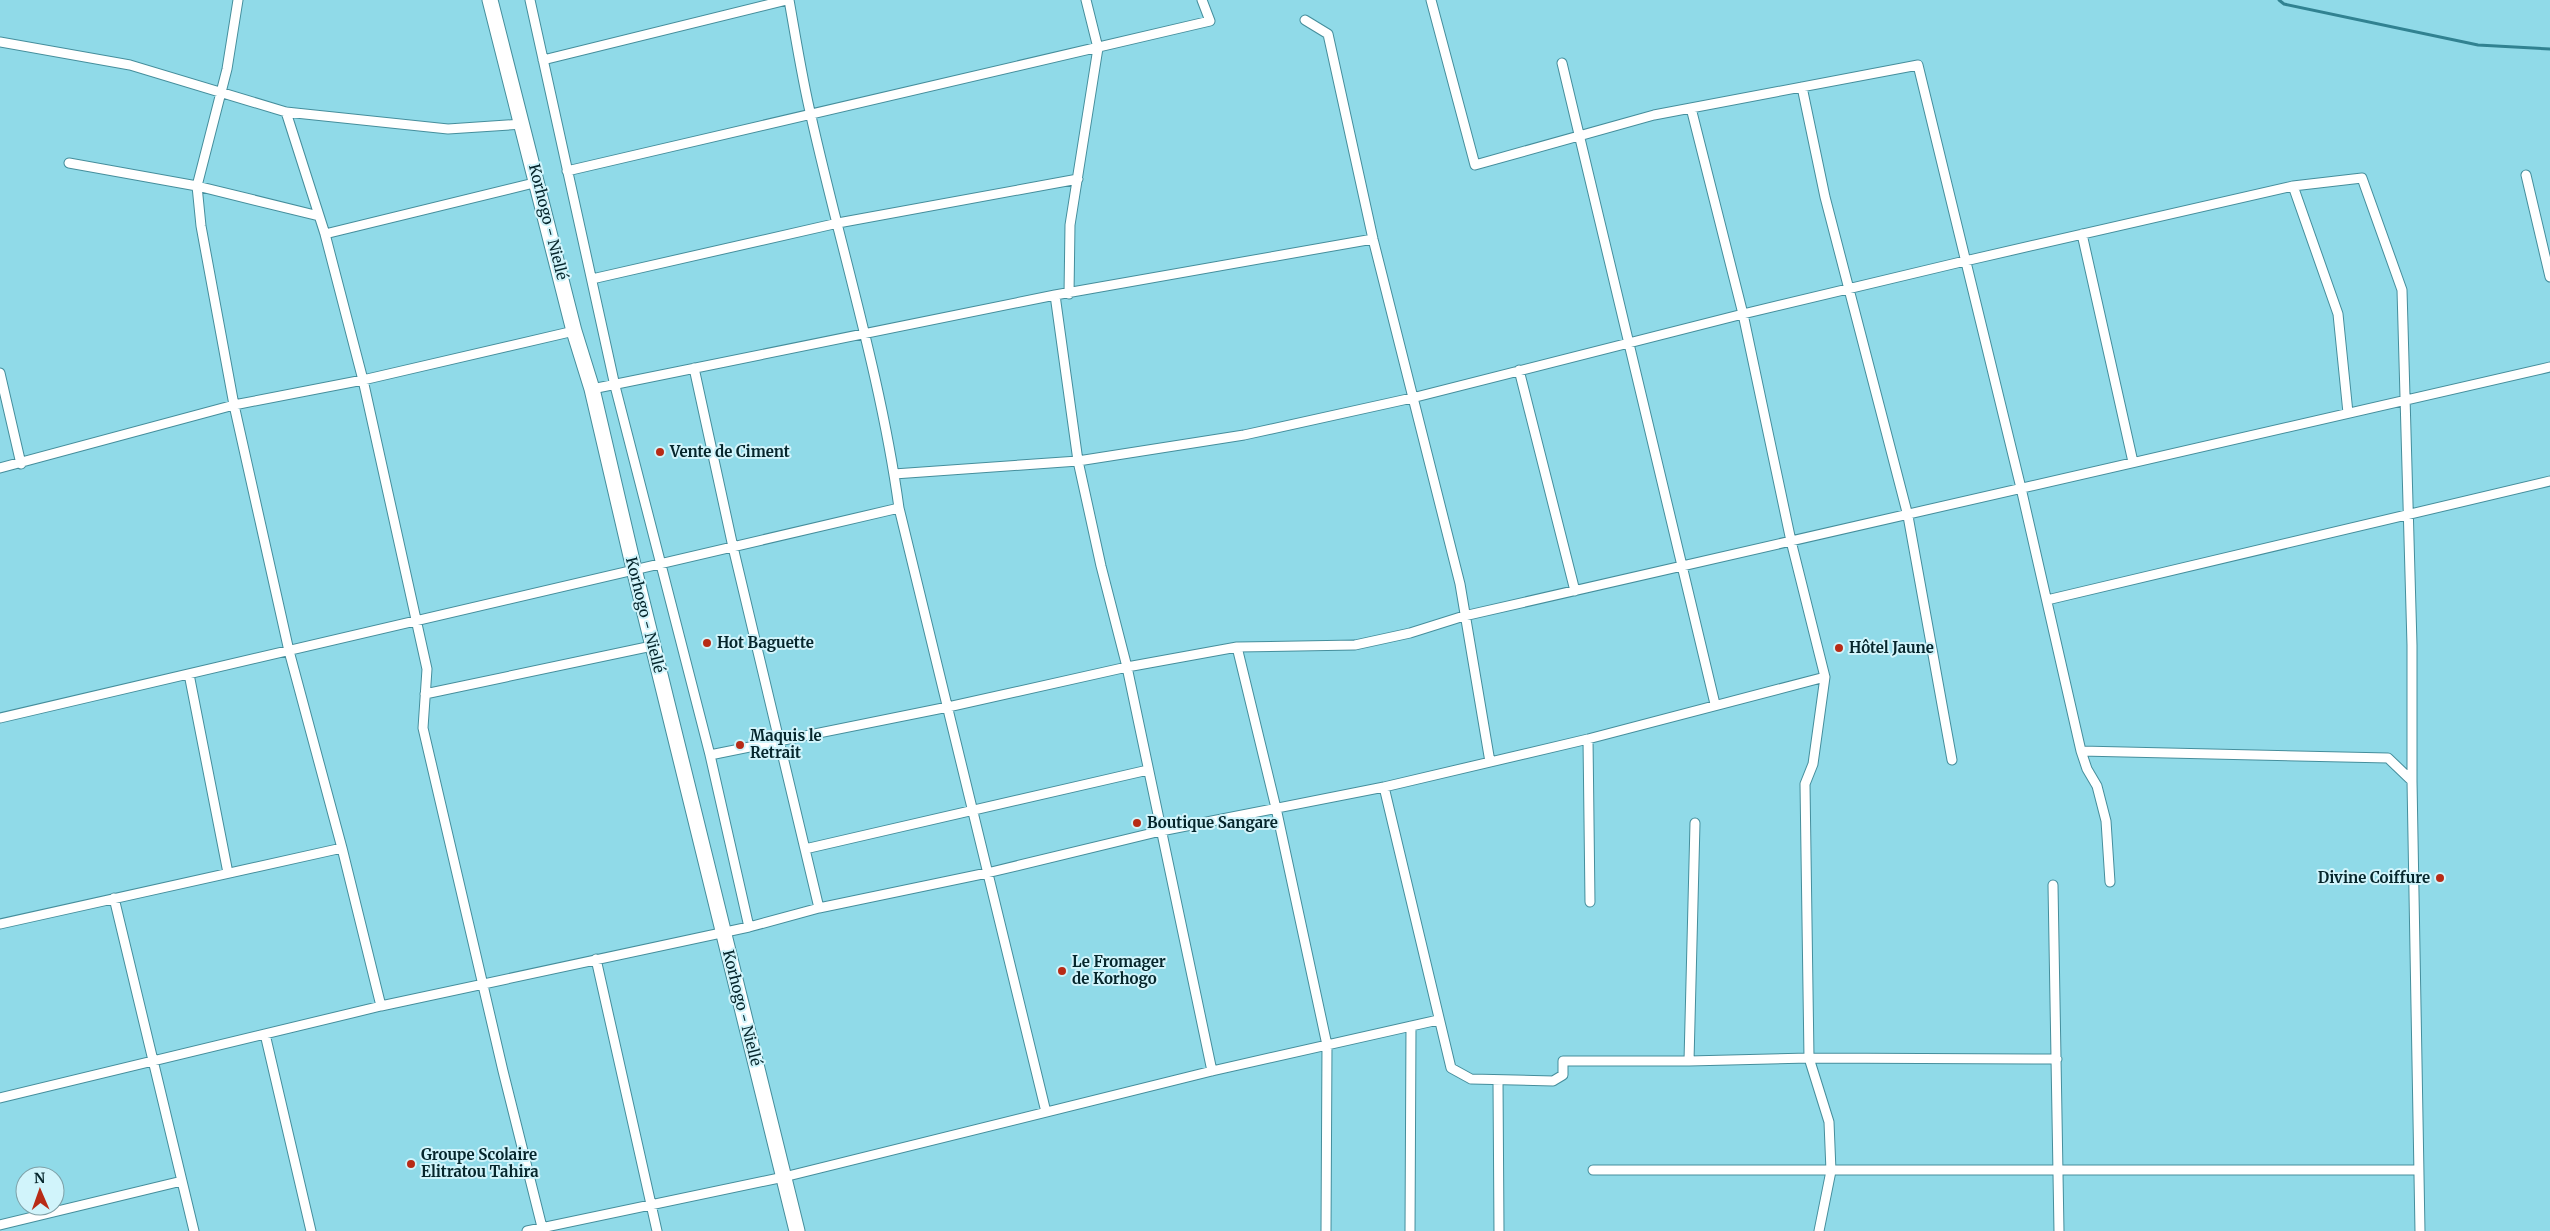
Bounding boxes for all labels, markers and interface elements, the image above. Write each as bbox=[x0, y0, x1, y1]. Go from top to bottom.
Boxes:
street label: Korhogo - Niellé bbox=[525, 162, 572, 282]
place label: Vente de Ciment bbox=[669, 442, 790, 461]
marker: Vente de Ciment bbox=[654, 446, 666, 458]
street label: Korhogo - Niellé bbox=[622, 555, 669, 675]
place label: Hot Baguette bbox=[717, 633, 814, 652]
marker: Hot Baguette bbox=[701, 637, 713, 649]
place label: Hôtel Jaune bbox=[1849, 638, 1934, 657]
marker: Hôtel Jaune bbox=[1833, 642, 1845, 654]
place label: Maquis le Retrait bbox=[750, 726, 822, 762]
marker: Maquis le Retrait bbox=[734, 739, 746, 751]
place label: Boutique Sangare bbox=[1147, 813, 1278, 832]
marker: Boutique Sangare bbox=[1131, 817, 1143, 829]
place label: Divine Coiffure bbox=[2318, 868, 2430, 887]
marker: Divine Coiffure bbox=[2434, 872, 2446, 884]
street label: Korhogo - Niellé bbox=[719, 948, 766, 1068]
place label: Le Fromager de Korhogo bbox=[1072, 952, 1166, 988]
marker: Le Fromager de Korhogo bbox=[1056, 965, 1068, 977]
place label: Groupe Scolaire Elitratou Tahira bbox=[421, 1145, 539, 1181]
marker: Groupe Scolaire Elitratou Tahira bbox=[405, 1158, 417, 1170]
north arrow bbox=[15, 1166, 65, 1216]
text: N bbox=[34, 1169, 45, 1187]

